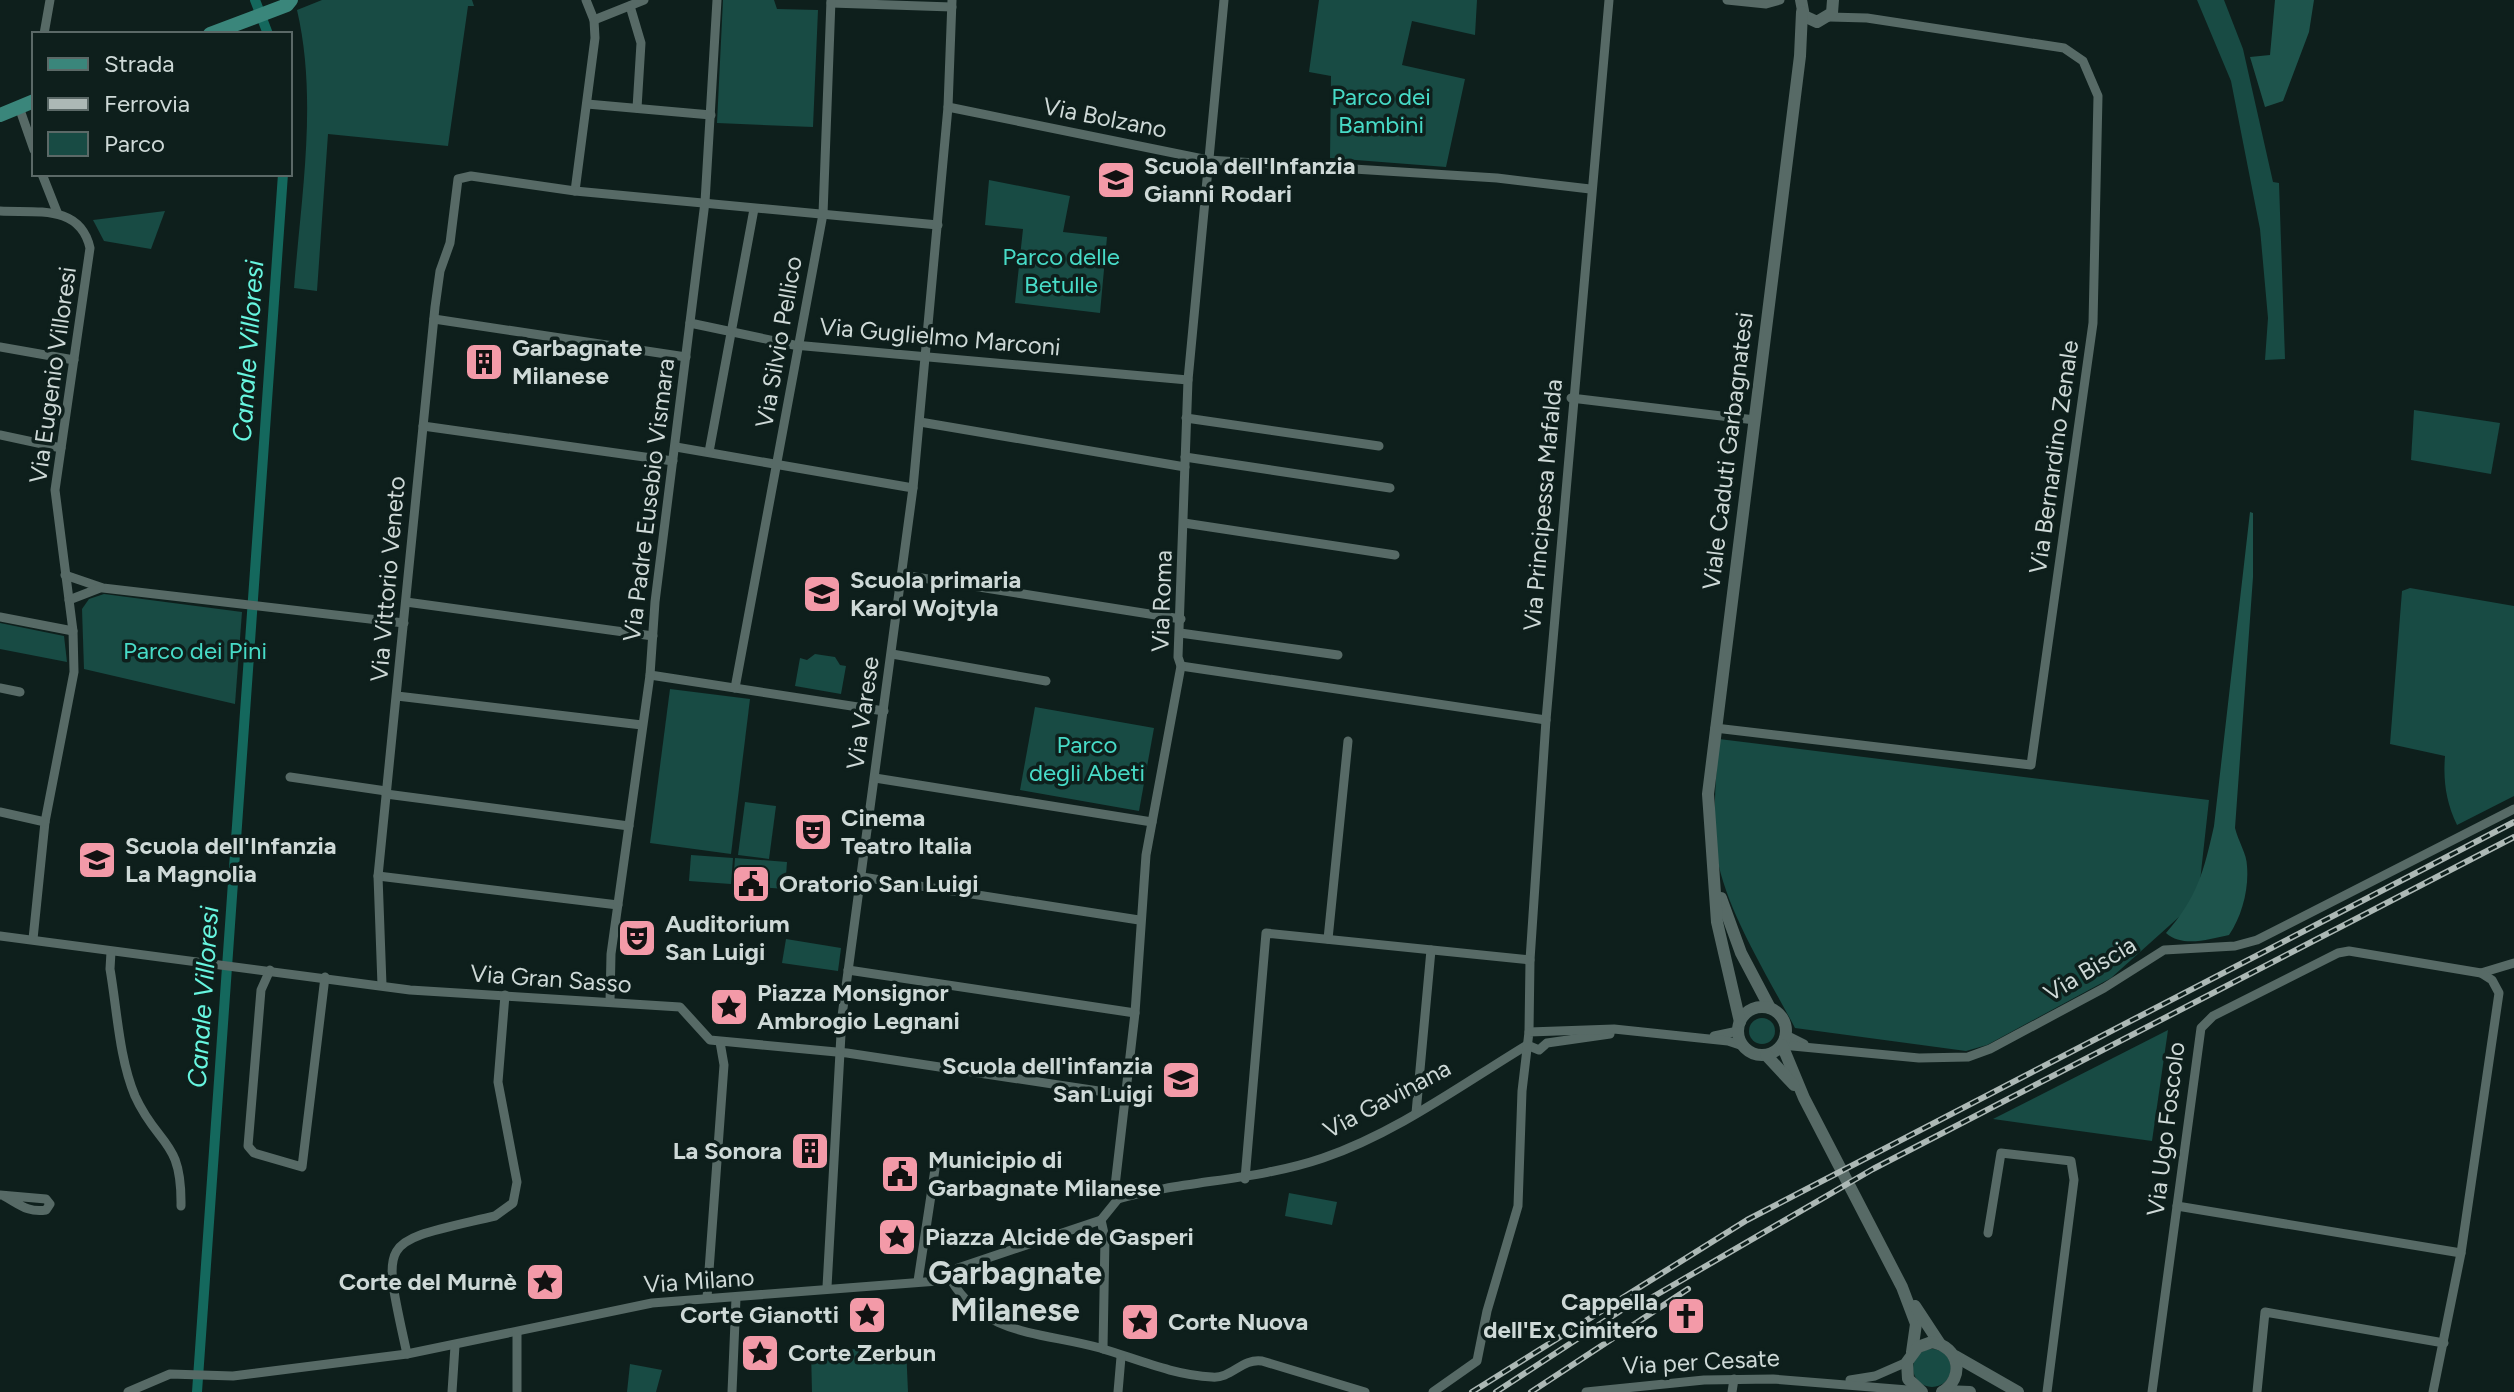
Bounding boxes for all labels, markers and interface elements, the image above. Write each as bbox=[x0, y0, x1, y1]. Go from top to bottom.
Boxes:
legend bbox=[32, 32, 292, 176]
text: Strada bbox=[104, 49, 174, 78]
park label: Parco dei Bambini bbox=[1331, 82, 1431, 139]
text: Ferrovia bbox=[104, 89, 190, 118]
street label: Via Bolzano bbox=[1041, 91, 1169, 144]
text: Parco bbox=[104, 129, 165, 158]
place label: Scuola dell'Infanzia Gianni Rodari bbox=[1144, 151, 1356, 208]
school or university icon: Scuola dell'Infanzia Gianni Rodari bbox=[1095, 159, 1137, 201]
park label: Parco delle Betulle bbox=[1002, 242, 1120, 299]
street label: Via Silvio Pellico bbox=[749, 254, 808, 430]
water label: Canale Villoresi bbox=[226, 258, 270, 443]
street label: Via Eugenio Villoresi bbox=[23, 265, 82, 485]
street label: Viale Caduti Garbagnatesi bbox=[1696, 310, 1759, 592]
street label: Via Guglielmo Marconi bbox=[818, 312, 1062, 361]
place label: Garbagnate Milanese bbox=[512, 333, 642, 390]
street label: Via Bernardino Zenale bbox=[2023, 338, 2084, 575]
building icon: Garbagnate Milanese bbox=[463, 341, 505, 383]
street label: Via Padre Eusebio Vismara bbox=[617, 357, 680, 643]
street label: Via Principessa Mafalda bbox=[1517, 378, 1568, 632]
street label: Via Vittorio Veneto bbox=[364, 475, 411, 683]
street label: Via Roma bbox=[1145, 550, 1178, 652]
place label: Scuola primaria Karol Wojtyla bbox=[850, 565, 1021, 622]
school or university icon: Scuola primaria Karol Wojtyla bbox=[801, 573, 843, 615]
park label: Parco dei Pini bbox=[123, 636, 267, 665]
street label: Via Varese bbox=[840, 655, 885, 771]
park label: Parco degli Abeti bbox=[1029, 730, 1145, 787]
place label: Cinema Teatro Italia bbox=[841, 803, 972, 860]
theatre icon: Cinema Teatro Italia bbox=[792, 811, 834, 853]
place label: Scuola dell'Infanzia La Magnolia bbox=[125, 831, 337, 888]
school or university icon: Scuola dell'Infanzia La Magnolia bbox=[76, 839, 118, 881]
public building icon: Oratorio San Luigi bbox=[730, 863, 772, 905]
place label: Oratorio San Luigi bbox=[779, 869, 978, 898]
water label: Canale Villoresi bbox=[181, 904, 225, 1089]
place label: Auditorium San Luigi bbox=[665, 909, 790, 966]
theatre icon: Auditorium San Luigi bbox=[616, 917, 658, 959]
street label: Via Biscia bbox=[2038, 930, 2141, 1007]
street label: Via Gran Sasso bbox=[469, 958, 633, 999]
place label: Piazza Monsignor Ambrogio Legnani bbox=[757, 978, 960, 1035]
place icon: Piazza Monsignor Ambrogio Legnani bbox=[708, 986, 750, 1028]
street label: Via Ugo Foscolo bbox=[2140, 1040, 2191, 1218]
place label: Scuola dell'infanzia San Luigi bbox=[942, 1051, 1153, 1108]
street label: Via Gavinana bbox=[1318, 1053, 1455, 1144]
school or university icon: Scuola dell'infanzia San Luigi bbox=[1160, 1059, 1202, 1101]
building icon: La Sonora bbox=[789, 1130, 831, 1172]
place label: La Sonora bbox=[673, 1136, 782, 1165]
place label: Municipio di Garbagnate Milanese bbox=[928, 1145, 1161, 1202]
public building icon: Municipio di Garbagnate Milanese bbox=[879, 1153, 921, 1195]
place icon: Piazza Alcide de Gasperi bbox=[876, 1216, 918, 1258]
place label: Piazza Alcide de Gasperi bbox=[925, 1222, 1194, 1251]
district label: Garbagnate Milanese bbox=[928, 1254, 1102, 1329]
place icon: Corte del Murnè bbox=[524, 1261, 566, 1303]
street label: Via Milano bbox=[643, 1262, 755, 1299]
place label: Corte del Murnè bbox=[339, 1267, 517, 1296]
place label: Cappella dell'Ex Cimitero bbox=[1483, 1287, 1658, 1344]
place icon: Corte Gianotti bbox=[846, 1294, 888, 1336]
church icon: Cappella dell'Ex Cimitero bbox=[1665, 1295, 1707, 1337]
place label: Corte Gianotti bbox=[680, 1300, 839, 1329]
place icon: Corte Nuova bbox=[1119, 1301, 1161, 1343]
place label: Corte Nuova bbox=[1168, 1307, 1308, 1336]
place icon: Corte Zerbun bbox=[739, 1332, 781, 1374]
place label: Corte Zerbun bbox=[788, 1338, 936, 1367]
street label: Via per Cesate bbox=[1621, 1343, 1780, 1380]

